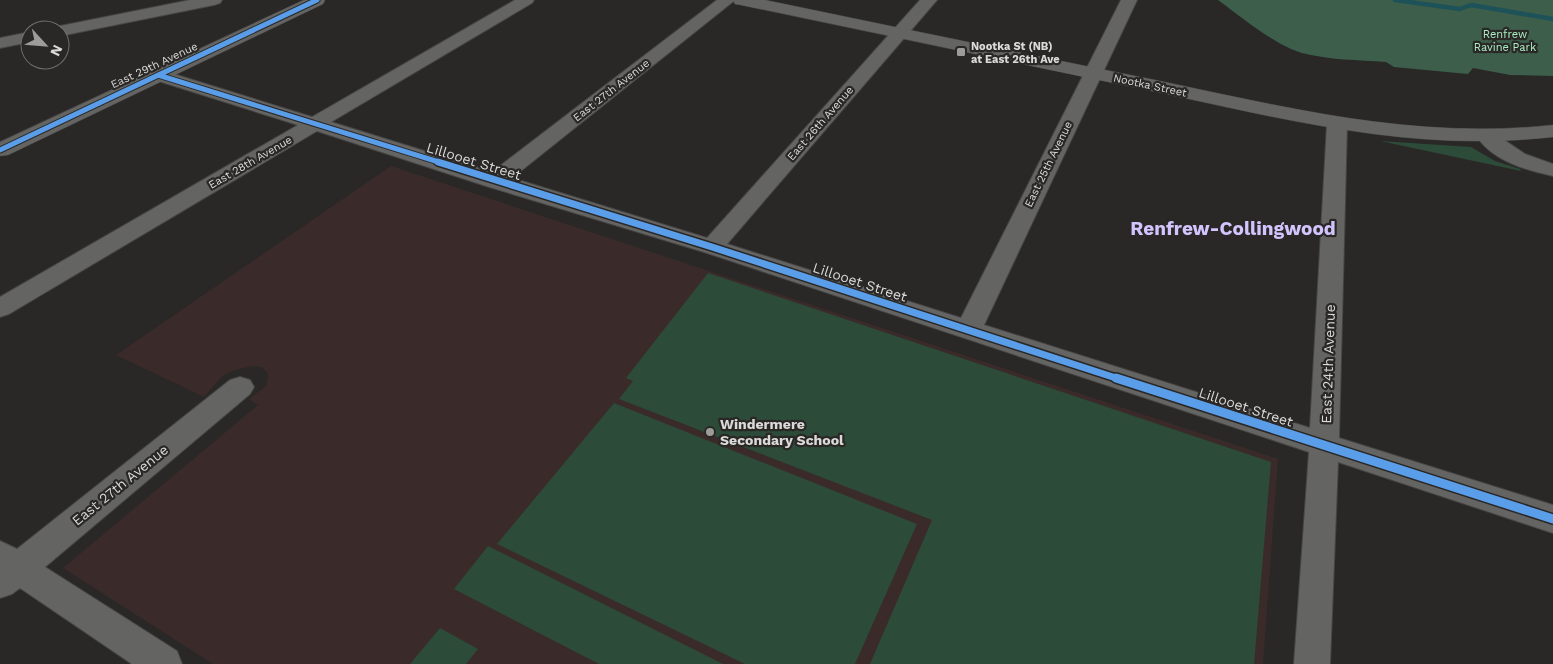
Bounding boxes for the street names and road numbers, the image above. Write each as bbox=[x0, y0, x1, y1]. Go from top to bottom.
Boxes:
street label: East 29th Avenue bbox=[109, 40, 200, 91]
street label: East 27th Avenue bbox=[571, 57, 652, 124]
street label: Nootka Street bbox=[1112, 71, 1188, 100]
street label: East 26th Avenue bbox=[785, 84, 856, 163]
street label: East 25th Avenue bbox=[1022, 119, 1075, 209]
street label: East 28th Avenue bbox=[206, 133, 294, 192]
street label: Lillooet Street bbox=[425, 139, 523, 183]
street label: Lillooet Street bbox=[811, 259, 909, 305]
street label: East 24th Avenue bbox=[1318, 304, 1338, 424]
street label: Lillooet Street bbox=[1197, 384, 1295, 430]
street label: East 27th Avenue bbox=[69, 441, 171, 529]

